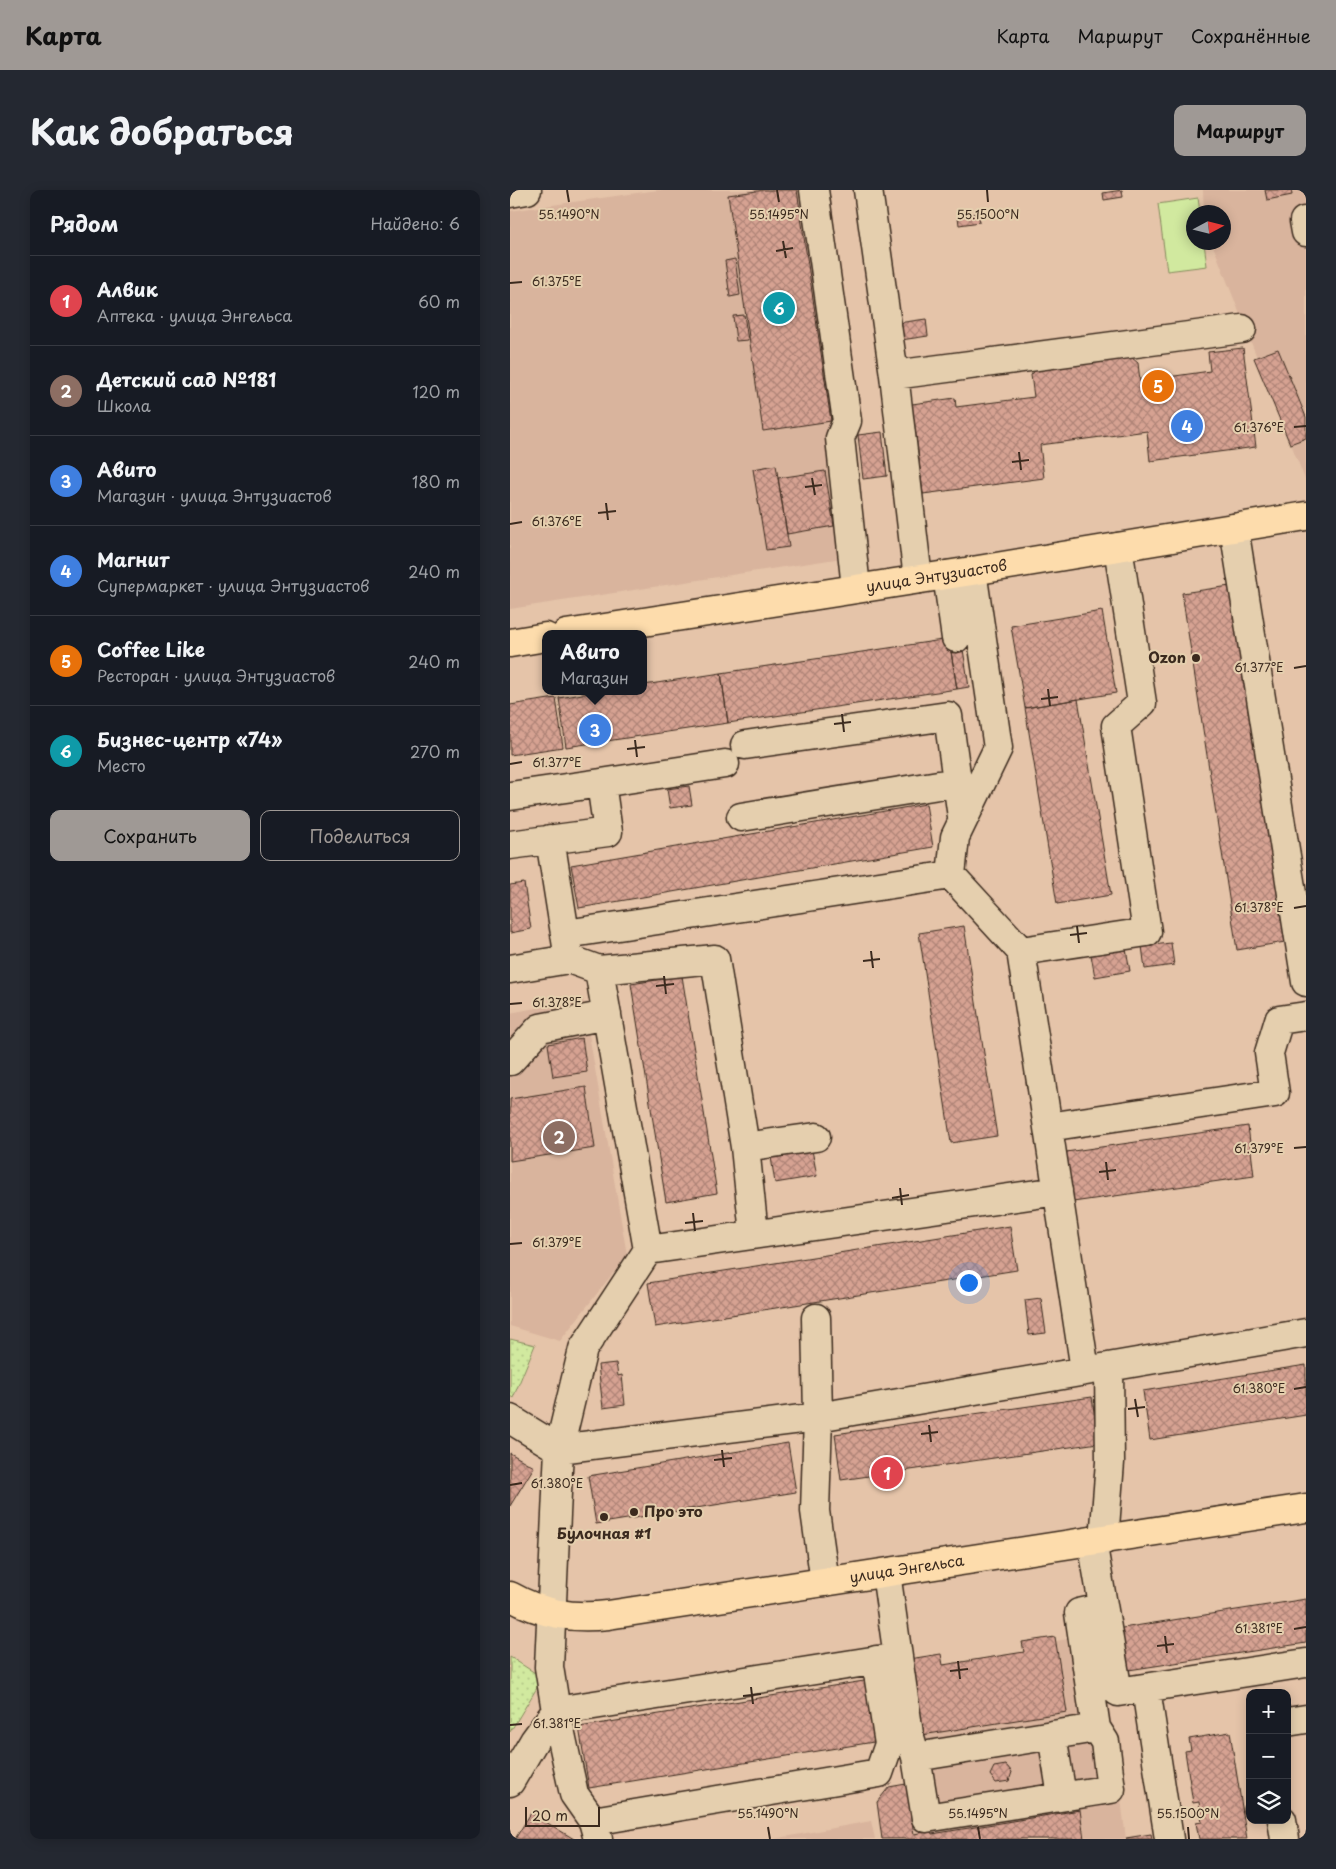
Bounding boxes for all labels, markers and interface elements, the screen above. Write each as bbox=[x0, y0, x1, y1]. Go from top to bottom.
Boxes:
text: Карта bbox=[25, 17, 102, 53]
text: Карта bbox=[997, 22, 1049, 49]
text: Маршрут bbox=[1077, 22, 1163, 49]
text: Сохранённые bbox=[1191, 22, 1311, 49]
text: Как добраться bbox=[30, 104, 294, 157]
button: Маршрут bbox=[1174, 105, 1306, 156]
text: 55.1490°N bbox=[538, 205, 600, 223]
text: 55.1495°N bbox=[749, 205, 809, 223]
text: 55.1500°N bbox=[957, 205, 1019, 223]
north arrow bbox=[1186, 205, 1231, 250]
text: Рядом bbox=[50, 207, 118, 239]
text: Найдено: 6 bbox=[370, 211, 460, 235]
text: 61.375°E bbox=[532, 272, 582, 290]
text: Алвик bbox=[97, 275, 158, 303]
text: 1 bbox=[62, 289, 70, 313]
text: 60 m bbox=[418, 289, 460, 313]
pin: 6 bbox=[763, 289, 795, 327]
text: Аптека · улица Энгельса bbox=[97, 303, 292, 327]
text: Детский сад №181 bbox=[97, 365, 276, 393]
pin: 5 bbox=[1142, 367, 1174, 405]
text: 2 bbox=[60, 379, 72, 403]
text: 120 m bbox=[413, 379, 460, 403]
text: Школа bbox=[97, 393, 151, 417]
pin: 4 bbox=[1171, 407, 1203, 445]
text: 61.376°E bbox=[1234, 418, 1284, 436]
text: Авито bbox=[97, 455, 157, 483]
text: 3 bbox=[61, 469, 71, 493]
text: 180 m bbox=[412, 469, 460, 493]
text: Магазин · улица Энтузиастов bbox=[97, 483, 332, 507]
text: 61.376°E bbox=[532, 512, 582, 530]
text: Магнит bbox=[97, 545, 169, 573]
street label: улица Энтузиастов bbox=[864, 552, 1009, 597]
text: 4 bbox=[61, 559, 71, 583]
text: 240 m bbox=[408, 559, 460, 583]
text: Супермаркет · улица Энтузиастов bbox=[97, 573, 369, 597]
popup bbox=[542, 630, 647, 695]
text: Coffee Like bbox=[97, 635, 205, 663]
text: Авито bbox=[560, 637, 620, 665]
place label: Ozon bbox=[1148, 645, 1186, 668]
text: 5 bbox=[61, 649, 71, 673]
text: 240 m bbox=[408, 649, 460, 673]
marker: Ozon bbox=[1190, 652, 1202, 664]
text: 61.377°E bbox=[1234, 658, 1284, 676]
text: Ресторан · улица Энтузиастов bbox=[97, 663, 335, 687]
text: Магазин bbox=[560, 665, 629, 689]
pin: 3 bbox=[579, 711, 611, 749]
text: Бизнес-центр «74» bbox=[97, 725, 282, 753]
text: 6 bbox=[60, 739, 72, 763]
text: 270 m bbox=[410, 739, 460, 763]
text: Место bbox=[97, 753, 146, 777]
text: 61.377°E bbox=[532, 753, 582, 771]
button: Сохранить bbox=[50, 810, 250, 861]
button: Поделиться bbox=[260, 810, 460, 861]
text: 61.378°E bbox=[1234, 898, 1284, 916]
text: 61.378°E bbox=[532, 993, 582, 1011]
pin: 2 bbox=[543, 1118, 575, 1156]
text: 61.379°E bbox=[1234, 1139, 1284, 1157]
text: 61.379°E bbox=[532, 1233, 582, 1251]
your location bbox=[956, 1270, 982, 1296]
text: 61.380°E bbox=[1233, 1379, 1285, 1397]
pin: 1 bbox=[871, 1454, 903, 1492]
text: 61.380°E bbox=[531, 1474, 583, 1492]
place label: Про это bbox=[644, 1499, 703, 1522]
marker: Про это bbox=[628, 1506, 640, 1518]
marker: Булочная #1 bbox=[598, 1511, 610, 1523]
place label: Булочная #1 bbox=[557, 1521, 651, 1544]
street label: улица Энгельса bbox=[848, 1547, 966, 1588]
text: 61.381°E bbox=[1235, 1619, 1283, 1637]
map controls bbox=[1246, 1689, 1291, 1824]
button: + bbox=[1246, 1689, 1291, 1734]
text: 61.381°E bbox=[533, 1714, 581, 1732]
button: − bbox=[1246, 1734, 1291, 1779]
button: layers bbox=[1246, 1779, 1291, 1824]
scale bar bbox=[525, 1804, 600, 1827]
text: 55.1490°N bbox=[737, 1804, 799, 1822]
text: 55.1495°N bbox=[948, 1804, 1008, 1822]
text: 55.1500°N bbox=[1157, 1804, 1219, 1822]
text: 20 m bbox=[532, 1805, 568, 1826]

